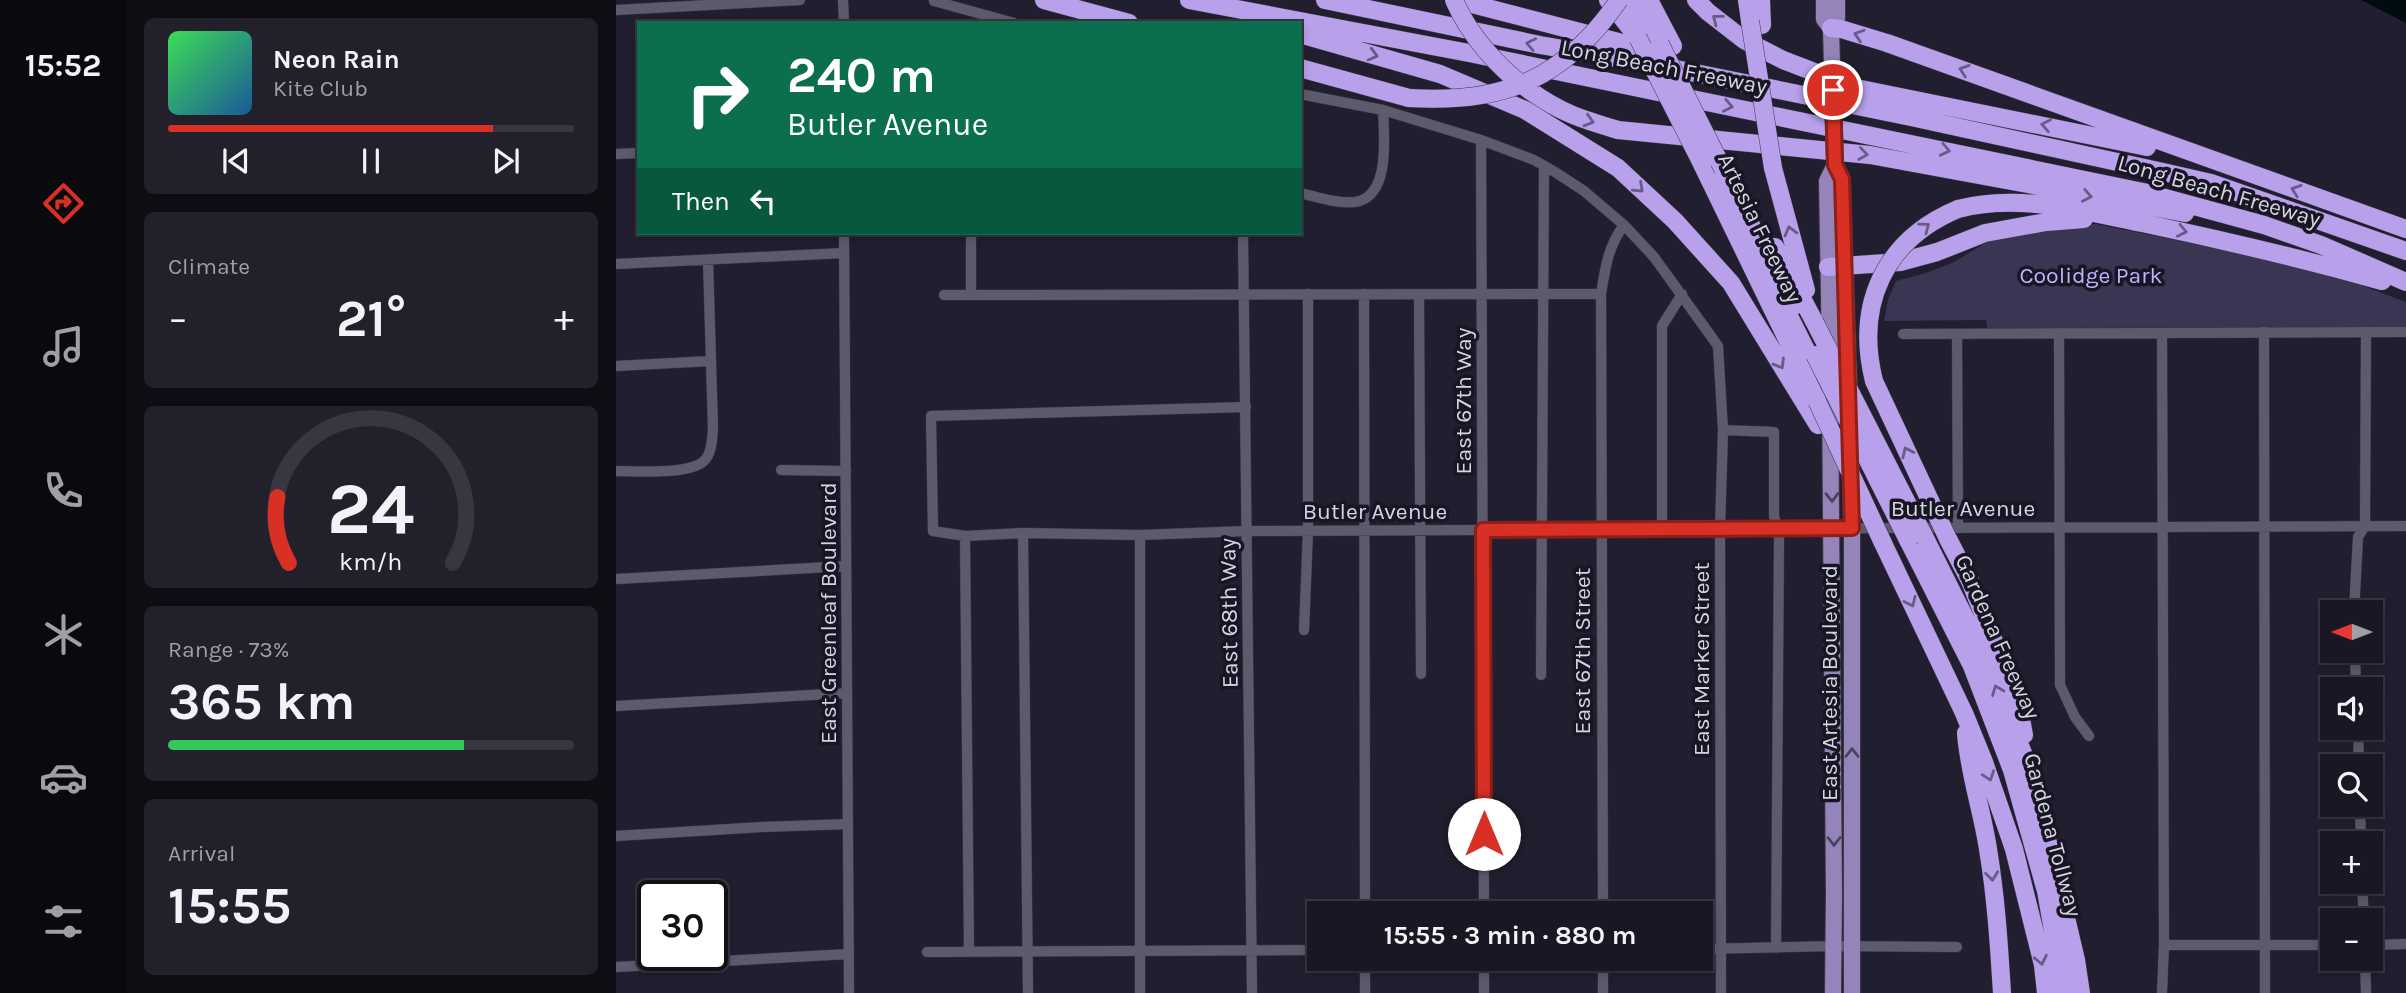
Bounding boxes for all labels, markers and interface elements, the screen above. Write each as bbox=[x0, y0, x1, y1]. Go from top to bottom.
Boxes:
one-way arrow bbox=[1712, 14, 1725, 27]
one-way arrow bbox=[1854, 28, 1866, 43]
street label: Long Beach Freeway bbox=[1559, 34, 1770, 100]
one-way arrow bbox=[1525, 37, 1537, 52]
text: Neon Rain bbox=[273, 44, 400, 75]
text: 15:52 bbox=[25, 47, 101, 84]
text: 240 m bbox=[787, 47, 936, 104]
one-way arrow bbox=[1366, 47, 1378, 61]
icon: right bbox=[672, 49, 763, 140]
pin bbox=[1803, 60, 1863, 120]
one-way arrow bbox=[1958, 65, 1970, 79]
icon: arrive bbox=[1814, 71, 1852, 109]
text: Kite Club bbox=[273, 75, 368, 102]
one-way arrow bbox=[1722, 97, 1734, 112]
text: Butler Avenue bbox=[787, 106, 988, 143]
one-way arrow bbox=[1583, 113, 1595, 128]
one-way arrow bbox=[2040, 119, 2052, 134]
icon: previous bbox=[217, 142, 255, 180]
icon: pause bbox=[352, 142, 390, 180]
icon: next bbox=[487, 142, 525, 180]
one-way arrow bbox=[1939, 142, 1951, 157]
one-way arrow bbox=[1858, 147, 1869, 162]
street label: Artesia Freeway bbox=[1712, 149, 1808, 307]
street label: Long Beach Freeway bbox=[2115, 149, 2324, 233]
icon: directions bbox=[39, 179, 88, 228]
one-way arrow bbox=[1631, 179, 1644, 192]
icon: left bbox=[744, 182, 782, 220]
one-way arrow bbox=[2290, 183, 2302, 198]
text: Then bbox=[672, 186, 730, 217]
one-way arrow bbox=[2081, 188, 2093, 203]
one-way arrow bbox=[1917, 223, 1930, 235]
one-way arrow bbox=[2176, 223, 2188, 238]
one-way arrow bbox=[1784, 225, 1799, 237]
text: Climate bbox=[168, 253, 250, 280]
park label: Coolidge Park bbox=[2019, 262, 2163, 289]
text: 21° bbox=[336, 288, 406, 349]
text: − bbox=[168, 296, 188, 341]
text: + bbox=[554, 296, 574, 341]
icon: music bbox=[39, 322, 88, 371]
street label: East 67th Way bbox=[1450, 327, 1477, 474]
one-way arrow bbox=[1772, 357, 1785, 370]
one-way arrow bbox=[1902, 446, 1916, 459]
icon: phone bbox=[39, 466, 88, 515]
text: 24 bbox=[327, 466, 415, 551]
street label: East Greenleaf Boulevard bbox=[815, 482, 842, 744]
one-way arrow bbox=[1824, 492, 1840, 503]
street label: Butler Avenue bbox=[1891, 495, 2035, 522]
street label: Butler Avenue bbox=[1303, 498, 1447, 525]
street label: East 68th Way bbox=[1214, 537, 1244, 688]
text: km/h bbox=[339, 546, 403, 575]
street label: Gardena Freeway bbox=[1950, 551, 2046, 724]
street label: East Marker Street bbox=[1688, 562, 1715, 756]
street label: East Artesia Boulevard bbox=[1816, 565, 1843, 801]
street label: East 67th Street bbox=[1569, 567, 1596, 734]
one-way arrow bbox=[1903, 595, 1917, 607]
north arrow bbox=[2320, 600, 2384, 663]
map controls bbox=[2320, 600, 2383, 971]
icon: climate bbox=[39, 610, 88, 659]
text: Range · 73% bbox=[168, 636, 290, 663]
text: 365 km bbox=[168, 671, 355, 732]
button: sound bbox=[2320, 677, 2383, 740]
one-way arrow bbox=[1992, 684, 2006, 696]
one-way arrow bbox=[1844, 748, 1860, 758]
street label: Gardena Tollway bbox=[2018, 750, 2088, 920]
icon: car bbox=[39, 753, 88, 802]
button: search bbox=[2320, 754, 2383, 817]
one-way arrow bbox=[1981, 769, 1995, 782]
position arrow bbox=[1447, 797, 1521, 871]
button: + bbox=[2320, 831, 2383, 894]
one-way arrow bbox=[1826, 837, 1842, 847]
text: Arrival bbox=[168, 840, 235, 867]
one-way arrow bbox=[1984, 870, 1999, 882]
text: 15:55 bbox=[168, 875, 291, 936]
speed limit sign: 30 bbox=[637, 880, 728, 971]
icon: filters bbox=[39, 897, 88, 946]
button: − bbox=[2320, 908, 2383, 971]
text: 15:55 · 3 min · 880 m bbox=[1384, 920, 1636, 951]
one-way arrow bbox=[2033, 954, 2048, 966]

